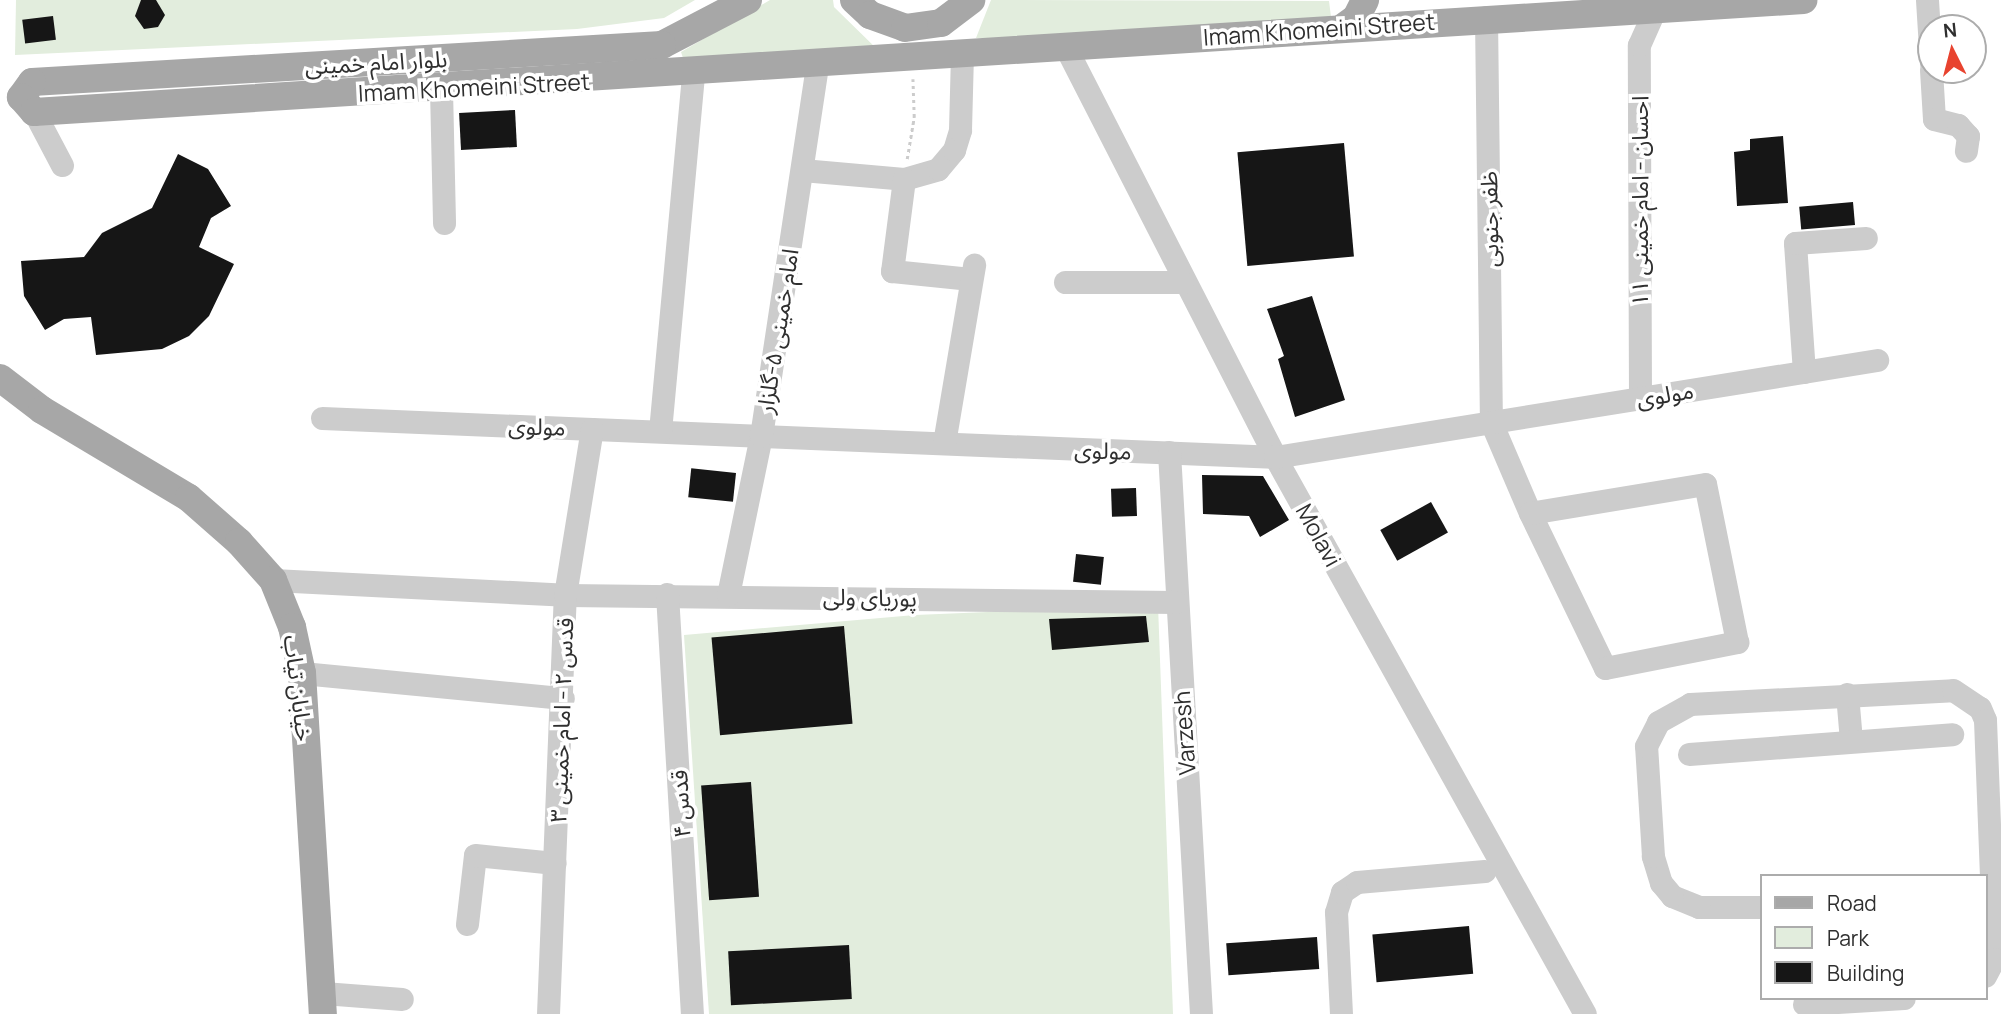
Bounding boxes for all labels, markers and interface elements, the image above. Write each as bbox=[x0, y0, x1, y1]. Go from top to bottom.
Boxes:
street label: Imam Khomeini Street bbox=[1202, 7, 1436, 51]
north arrow bbox=[1917, 14, 1987, 84]
text: N bbox=[1942, 16, 1958, 44]
street label: بلوار امام خمینی bbox=[304, 44, 448, 80]
street label: Imam Khomeini Street bbox=[357, 67, 591, 107]
street label: احسان - امام خمینی ۱۱ bbox=[1625, 95, 1653, 307]
street label: ظفر جنوبی bbox=[1474, 171, 1504, 267]
street label: امام خمینی ۵-گلزار bbox=[750, 247, 804, 415]
street label: مولوی bbox=[1635, 376, 1695, 412]
street label: مولوی bbox=[508, 411, 566, 441]
street label: مولوی bbox=[1074, 435, 1132, 465]
street label: Molavi bbox=[1291, 499, 1347, 571]
street label: پوریای ولی bbox=[823, 582, 917, 612]
street label: قدس ۲ - امام خمینی ۳ bbox=[544, 617, 578, 823]
street label: خیابان تیاب bbox=[279, 633, 319, 743]
street label: Varzesh bbox=[1167, 690, 1201, 776]
street label: قدس ۴ bbox=[664, 769, 696, 839]
legend bbox=[1759, 874, 1987, 1000]
text: Road bbox=[1827, 889, 1877, 917]
text: Park bbox=[1827, 924, 1869, 952]
text: Building bbox=[1827, 959, 1904, 987]

